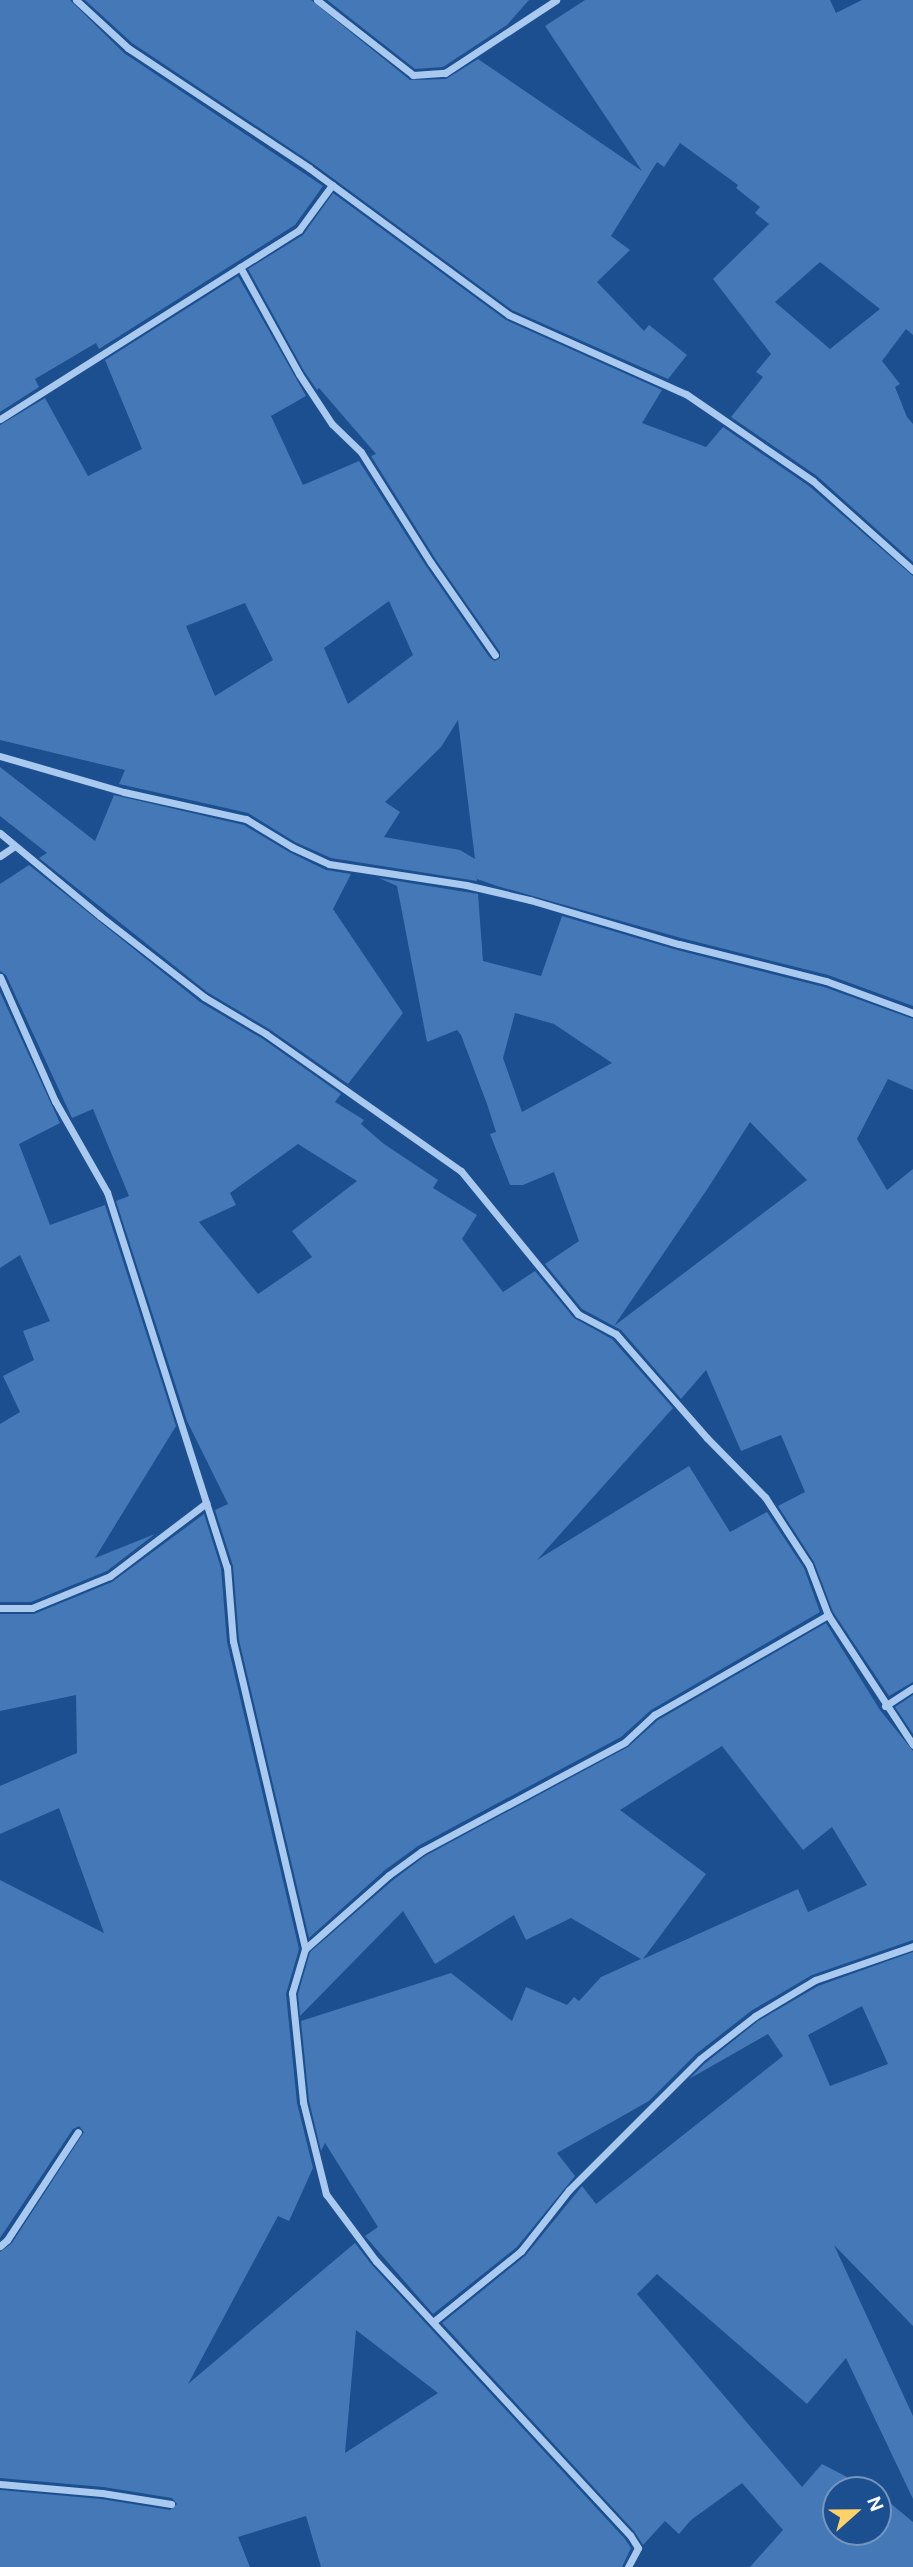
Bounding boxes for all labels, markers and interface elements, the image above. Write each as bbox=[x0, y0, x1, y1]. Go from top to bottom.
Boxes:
north arrow bbox=[822, 2476, 892, 2546]
text: N bbox=[861, 2493, 889, 2515]

